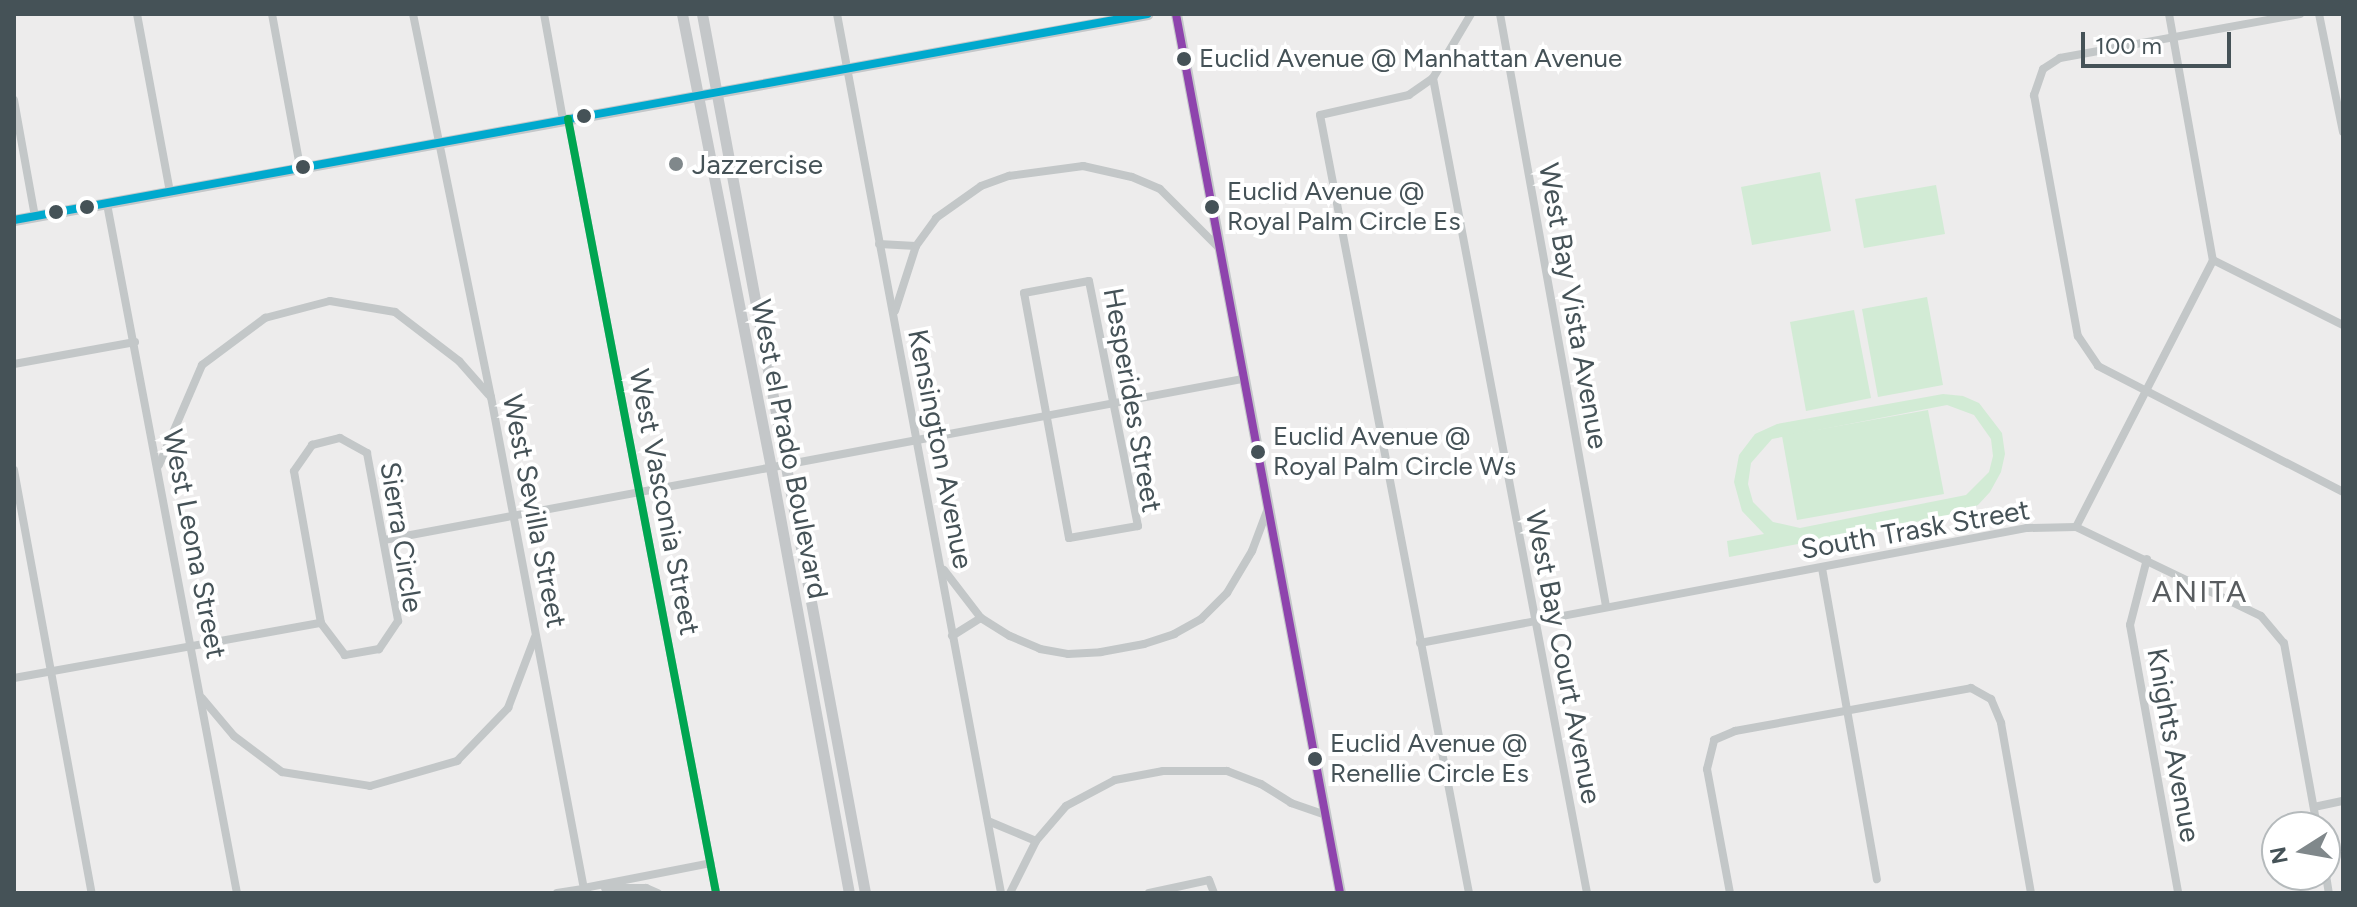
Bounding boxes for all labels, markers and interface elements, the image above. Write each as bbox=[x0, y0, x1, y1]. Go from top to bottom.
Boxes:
scale bar bbox=[2085, 16, 2235, 66]
text: 100 m bbox=[2095, 31, 2162, 60]
place label: Euclid Avenue @ Manhattan Avenue bbox=[1199, 43, 1622, 75]
marker: Euclid Avenue @ Manhattan Avenue bbox=[1176, 51, 1192, 67]
unlabelled marker bbox=[576, 108, 592, 124]
place label: Jazzercise bbox=[692, 147, 823, 181]
marker: Jazzercise bbox=[667, 155, 685, 173]
unlabelled marker bbox=[295, 159, 311, 175]
street label: West Bay Vista Avenue bbox=[1532, 160, 1616, 452]
place label: Euclid Avenue @ Royal Palm Circle Es bbox=[1227, 176, 1461, 238]
unlabelled marker bbox=[79, 199, 95, 215]
marker: Euclid Avenue @ Royal Palm Circle Es bbox=[1204, 199, 1220, 215]
unlabelled marker bbox=[48, 204, 64, 220]
street label: Hesperides Street bbox=[1097, 285, 1169, 515]
street label: West el Prado Boulevard bbox=[745, 297, 835, 601]
street label: Kensington Avenue bbox=[901, 326, 981, 572]
street label: West Vasconia Street bbox=[623, 366, 707, 638]
street label: West Sevilla Street bbox=[496, 392, 574, 630]
place label: Euclid Avenue @ Royal Palm Circle Ws bbox=[1273, 421, 1516, 482]
street label: West Leona Street bbox=[156, 426, 234, 662]
marker: Euclid Avenue @ Royal Palm Circle Ws bbox=[1250, 444, 1266, 460]
street label: Sierra Circle bbox=[374, 459, 430, 615]
street label: South Trask Street bbox=[1798, 492, 2032, 566]
street label: West Bay Court Avenue bbox=[1519, 507, 1609, 807]
district label: ANITA bbox=[2152, 574, 2248, 610]
street label: Knights Avenue bbox=[2140, 645, 2208, 845]
place label: Euclid Avenue @ Renellie Circle Es bbox=[1330, 728, 1529, 790]
marker: Euclid Avenue @ Renellie Circle Es bbox=[1307, 751, 1323, 767]
north arrow bbox=[2261, 811, 2341, 891]
text: N bbox=[2264, 844, 2294, 866]

